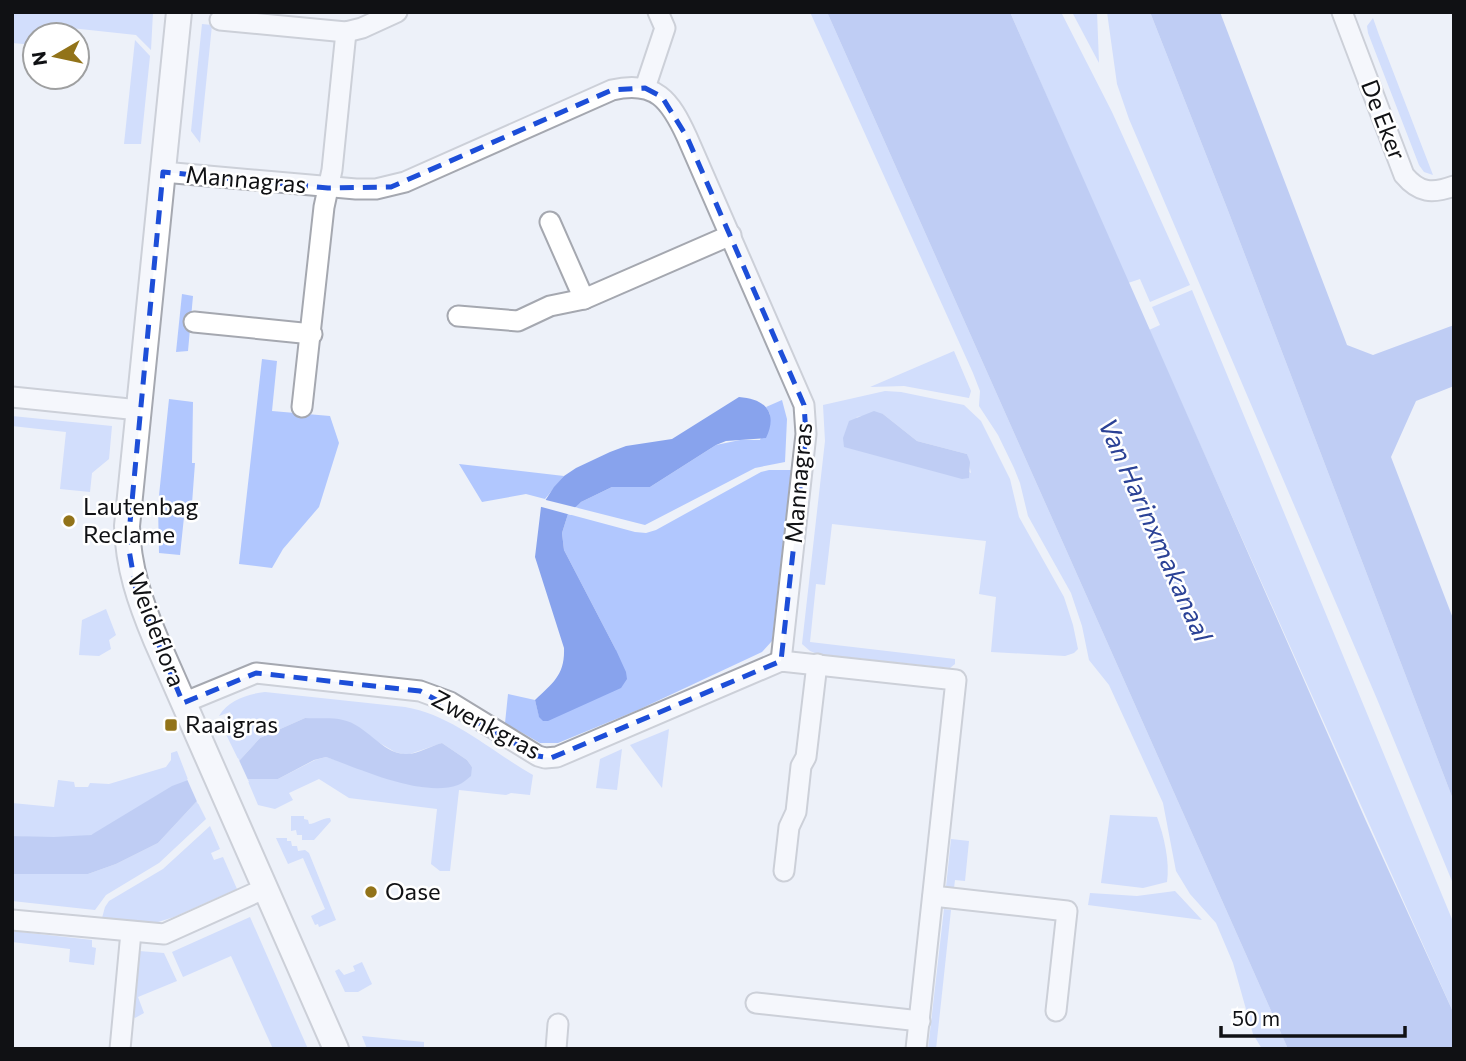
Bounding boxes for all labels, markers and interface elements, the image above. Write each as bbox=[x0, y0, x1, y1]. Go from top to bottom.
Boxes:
north arrow bbox=[21, 21, 91, 91]
text: N bbox=[26, 50, 51, 68]
street label: De Eker bbox=[1356, 75, 1413, 164]
street label: Mannagras bbox=[185, 159, 308, 198]
water label: Van Harinxmakanaal bbox=[1093, 413, 1220, 647]
street label: Mannagras bbox=[778, 421, 817, 544]
place label: Lautenbag Reclame bbox=[83, 491, 199, 548]
marker: Lautenbag Reclame bbox=[61, 513, 77, 529]
street label: Weideflora bbox=[122, 568, 192, 691]
street label: Zwenkgras bbox=[427, 683, 546, 764]
place label: Raaigras bbox=[185, 709, 278, 738]
marker: Raaigras bbox=[163, 717, 179, 733]
place label: Oase bbox=[385, 876, 441, 905]
marker: Oase bbox=[363, 884, 379, 900]
scale bar bbox=[1221, 995, 1405, 1038]
text: 50 m bbox=[1232, 1005, 1280, 1030]

